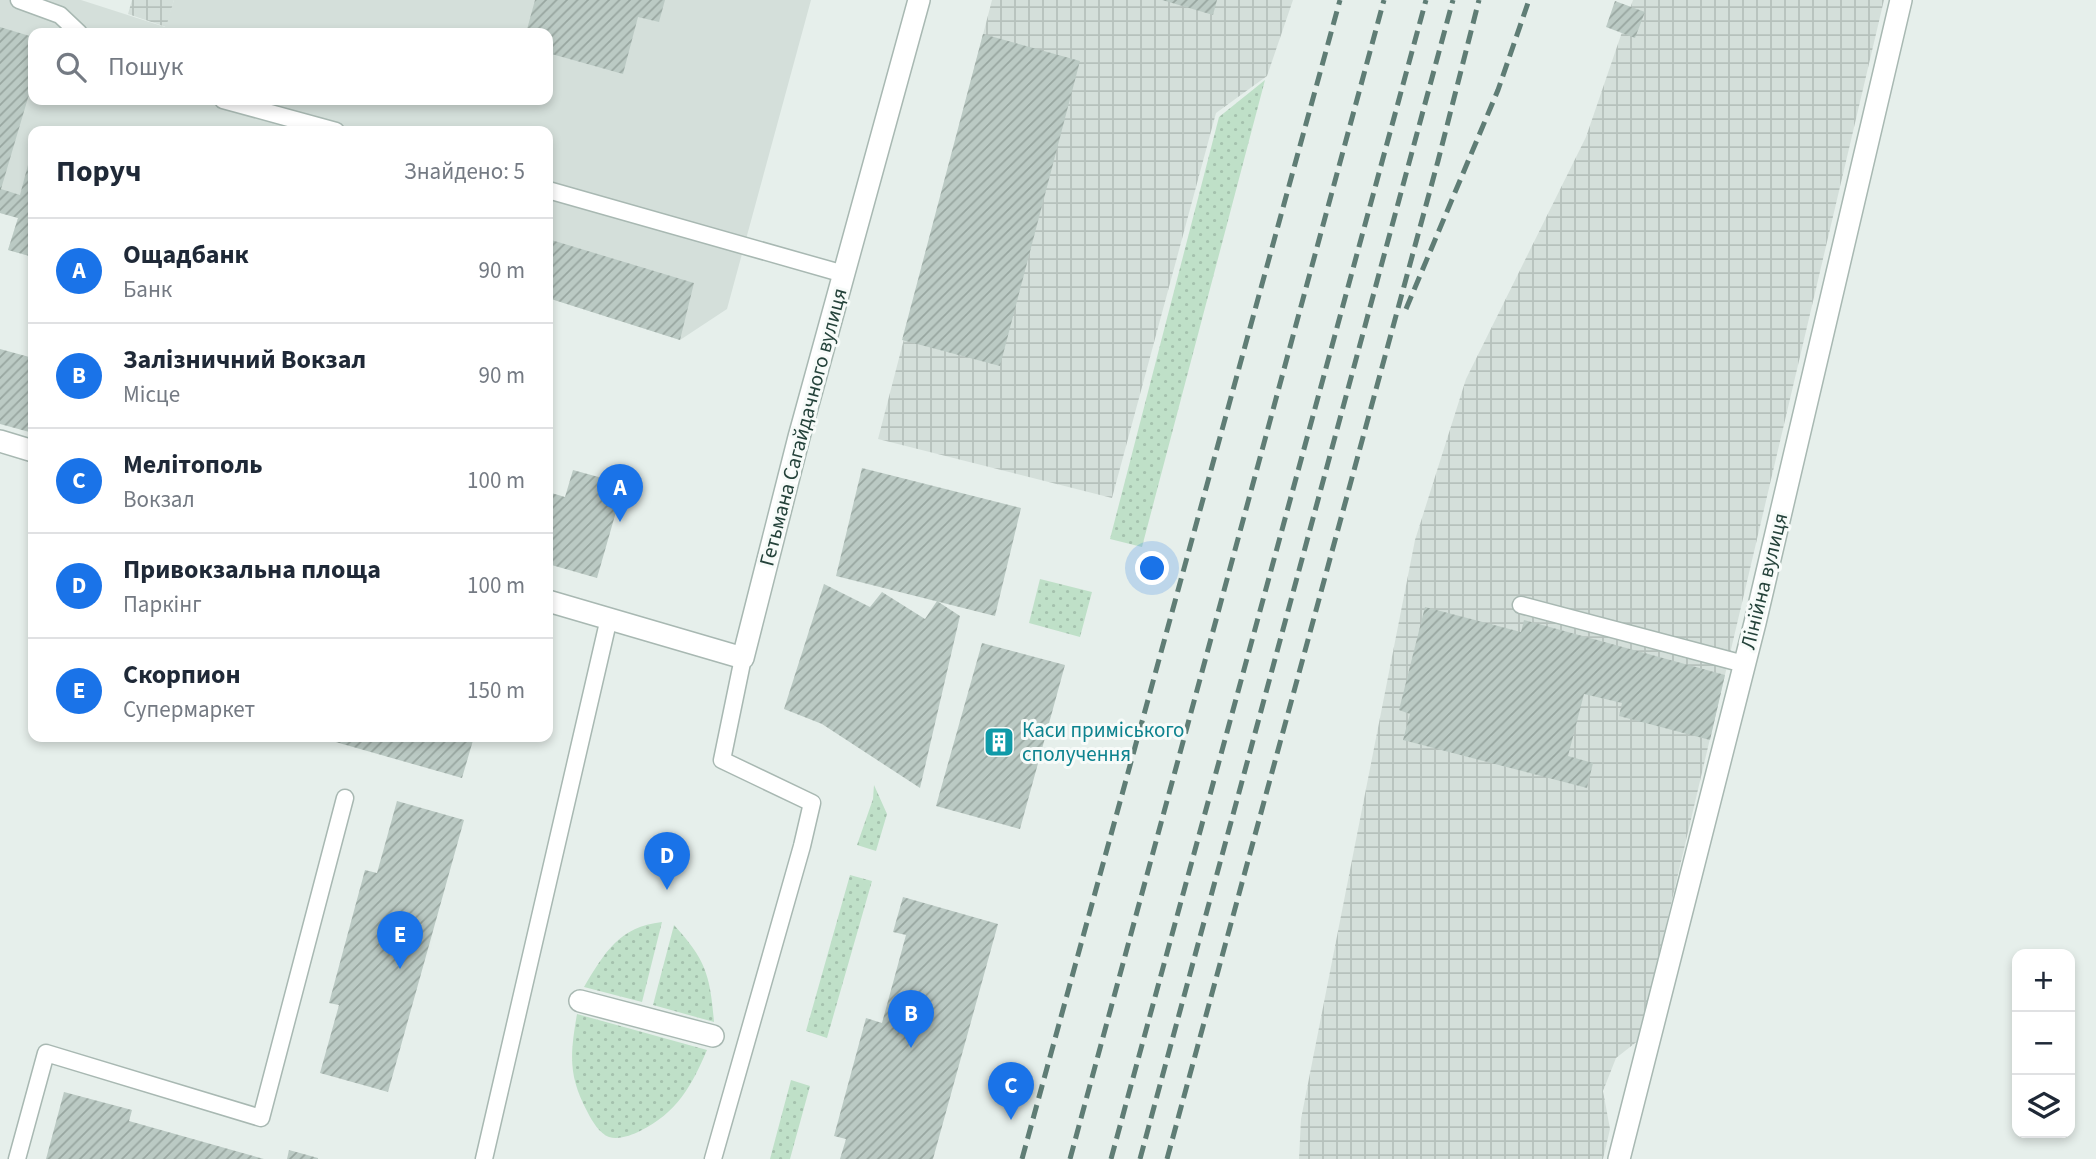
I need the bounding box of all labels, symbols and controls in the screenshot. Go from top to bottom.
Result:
search box [28,28,553,105]
icon: search [52,48,90,86]
text: Пошук [108,48,183,85]
text: Поруч [56,150,142,193]
text: Знайдено: 5 [404,155,525,188]
text: Ощадбанк [123,236,249,273]
text: A [72,254,86,287]
text: 90 m [478,254,525,287]
text: Банк [123,273,172,306]
street label: Гетьмана Сагайдачного вулиця [751,285,855,569]
text: Залізничний Вокзал [123,341,366,378]
text: B [72,359,86,392]
text: 90 m [478,359,525,392]
text: Місце [123,378,180,411]
text: Мелітополь [123,446,263,483]
text: C [72,464,86,497]
text: 100 m [467,464,525,497]
pin: A [597,464,643,522]
text: Вокзал [123,483,195,516]
street label: Лінійна вулиця [1733,510,1795,652]
text: Привокзальна площа [123,551,381,588]
your location [1135,551,1169,585]
text: D [72,569,86,602]
text: 100 m [467,569,525,602]
text: Паркінг [123,588,202,621]
text: Скорпион [123,656,241,693]
text: E [73,674,85,707]
text: 150 m [467,674,525,707]
text: Супермаркет [123,693,255,726]
place label: Каси приміського сполучення [1022,715,1184,769]
building icon: Каси приміського сполучення [982,725,1016,759]
pin: D [644,832,690,890]
pin: E [377,911,423,969]
map controls [2012,949,2075,1138]
button: + [2012,949,2075,1012]
pin: B [888,990,934,1048]
button: − [2012,1012,2075,1075]
pin: C [988,1062,1034,1120]
button: layers [2012,1075,2075,1138]

